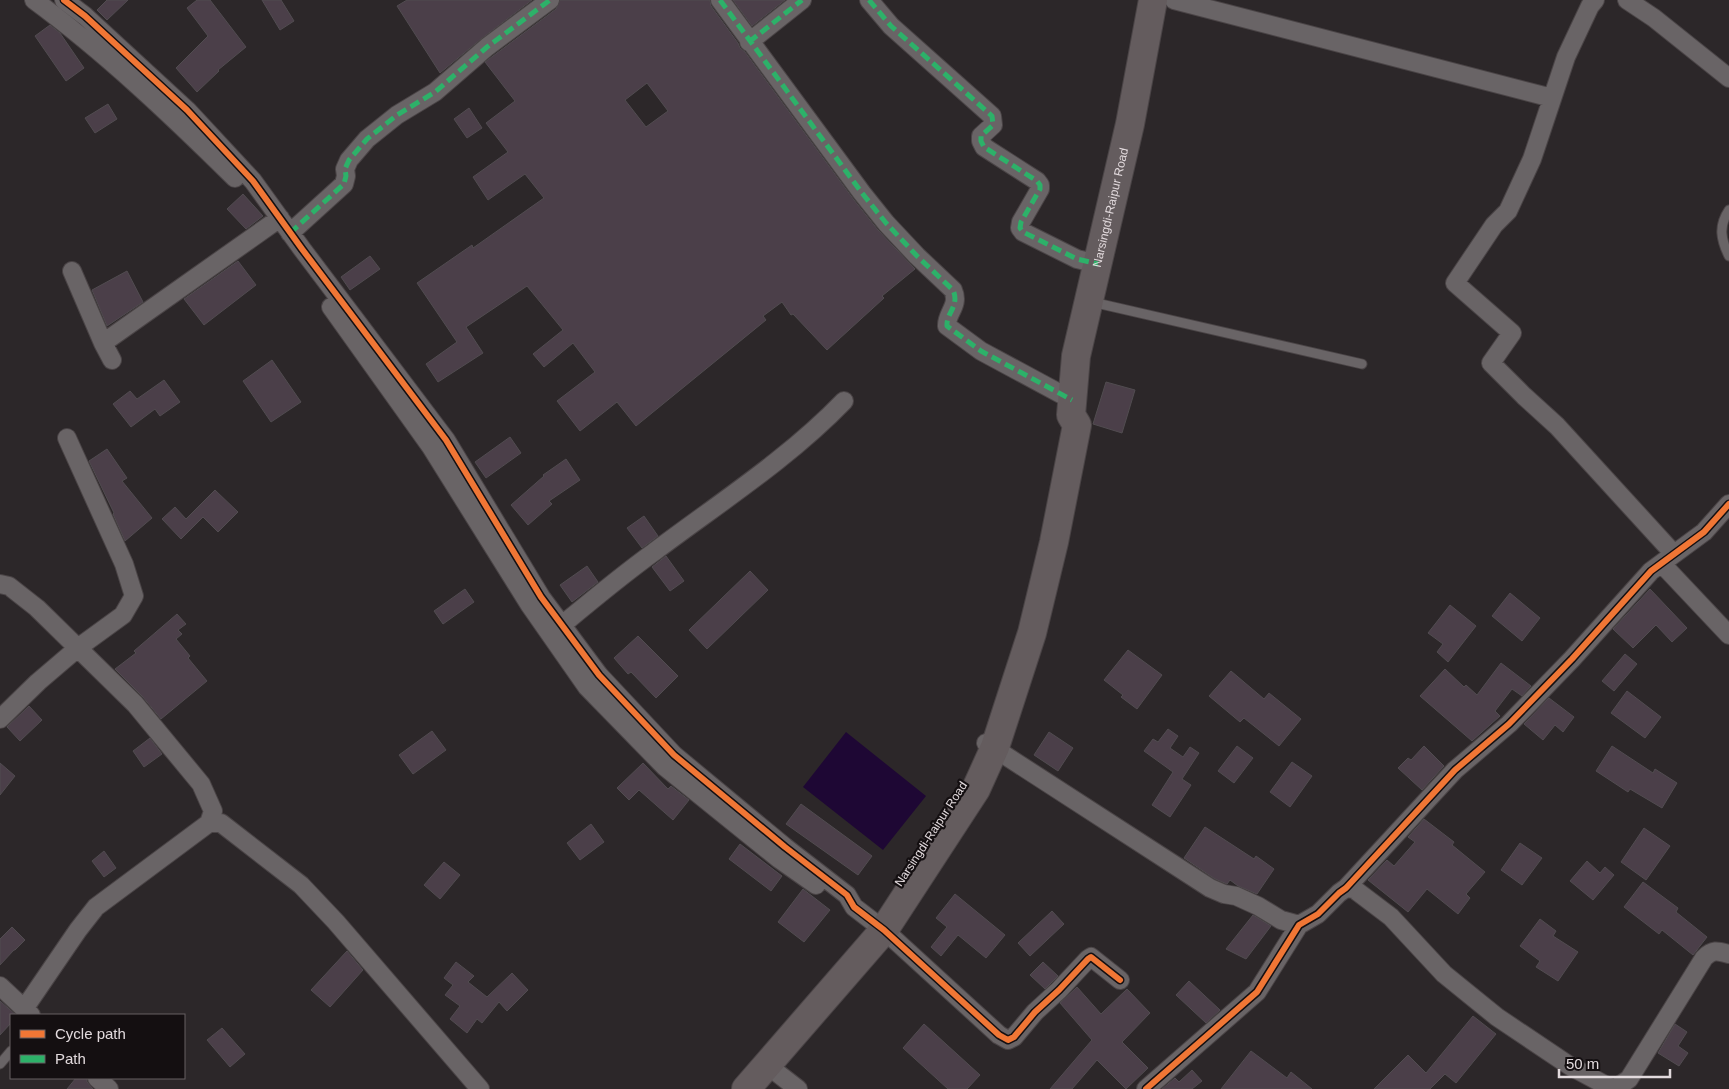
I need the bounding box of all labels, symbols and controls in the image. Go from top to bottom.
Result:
street label: Narsingdi-Raipur Road [1090,146,1131,269]
street label: Narsingdi-Raipur Road [892,779,970,889]
legend [10,1014,185,1079]
text: Cycle path [55,1025,126,1042]
scale bar [1559,1046,1670,1078]
text: Path [55,1050,86,1067]
text: 50 m [1566,1055,1599,1072]

